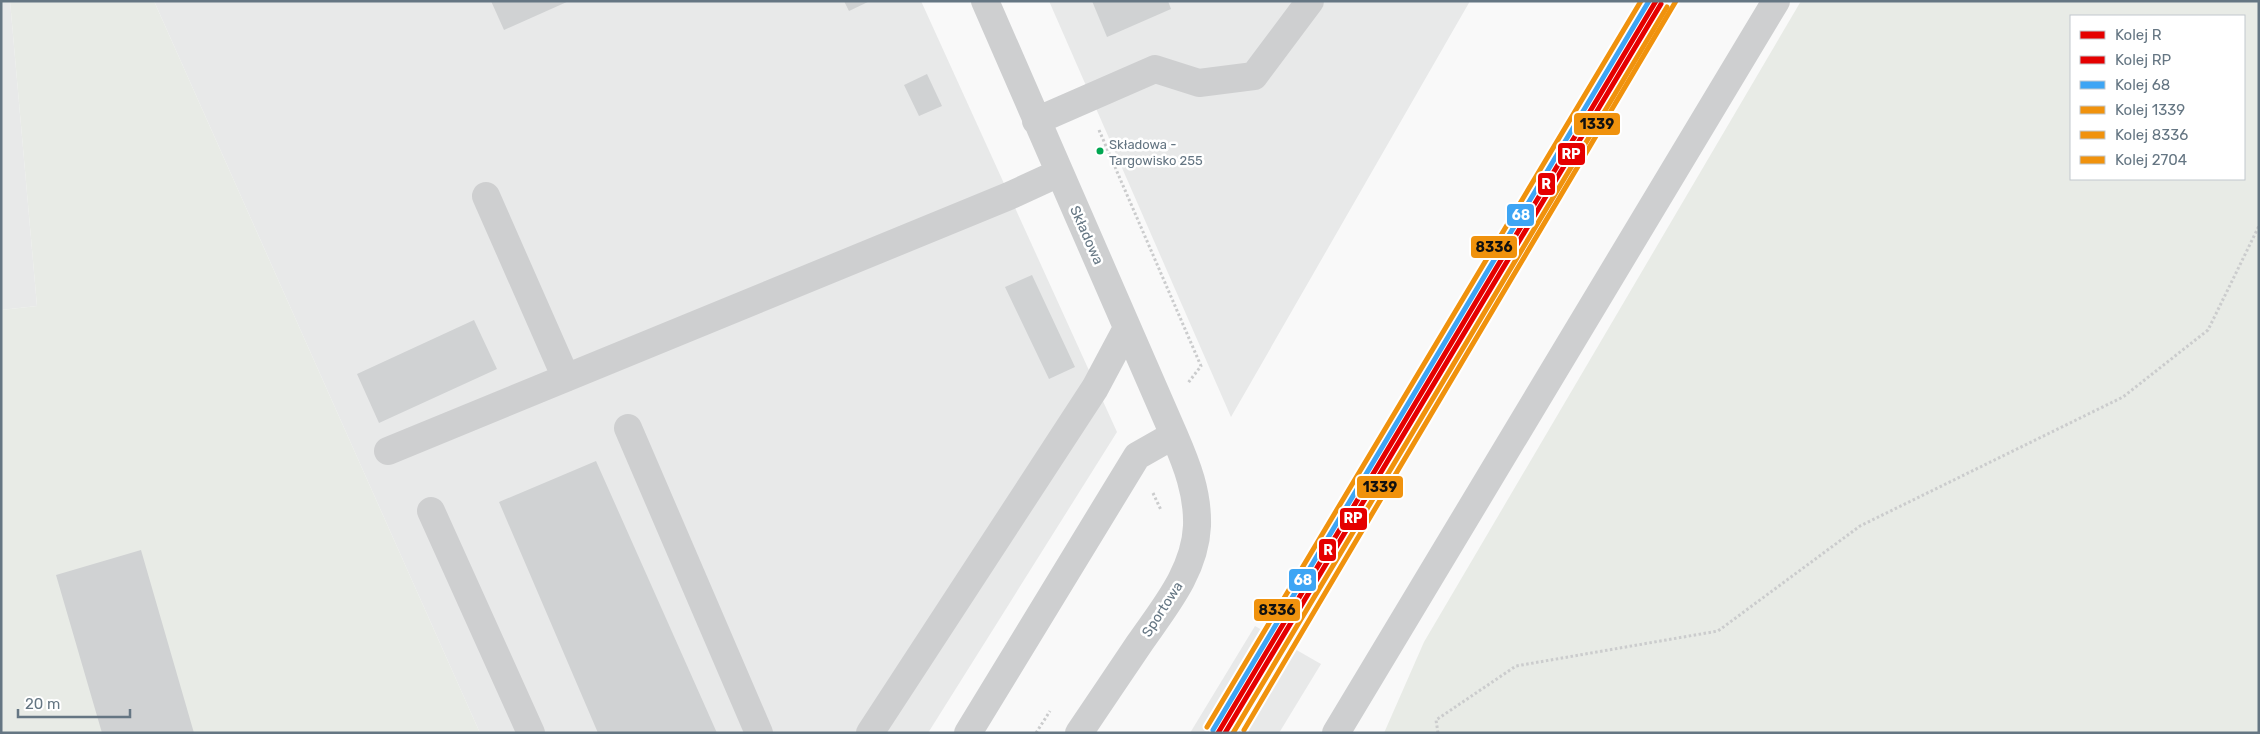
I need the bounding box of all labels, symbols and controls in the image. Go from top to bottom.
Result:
legend [2070,15,2245,180]
text: Kolej R [2115,26,2162,44]
text: Kolej RP [2115,51,2172,69]
text: Kolej 68 [2115,76,2170,94]
text: Kolej 1339 [2115,101,2185,119]
line badge: 1339 [1573,112,1621,136]
text: 1339 [1580,116,1614,133]
text: Kolej 8336 [2115,126,2188,144]
place label: Składowa - Targowisko 255 [1109,137,1203,169]
line badge: RP [1557,142,1586,166]
marker: Składowa - Targowisko 255 [1095,146,1105,156]
text: RP [1561,146,1581,163]
text: Kolej 2704 [2115,151,2187,169]
line badge: R [1537,172,1556,196]
text: R [1541,176,1551,193]
street label: Składowa [1066,203,1107,267]
line badge: 68 [1506,203,1535,227]
text: 68 [1512,207,1530,224]
line badge: 8336 [1470,235,1518,259]
text: 8336 [1475,239,1513,256]
line badge: 1339 [1356,475,1404,499]
text: 1339 [1363,479,1397,496]
line badge: RP [1339,507,1368,531]
text: RP [1343,510,1363,527]
line badge: R [1318,538,1337,562]
text: R [1323,542,1333,559]
line badge: 68 [1288,568,1317,592]
text: 68 [1294,572,1312,589]
street label: Sportowa [1138,578,1187,640]
line badge: 8336 [1253,598,1301,622]
text: 8336 [1258,602,1296,619]
scale bar [18,686,130,718]
text: 20 m [25,695,60,713]

